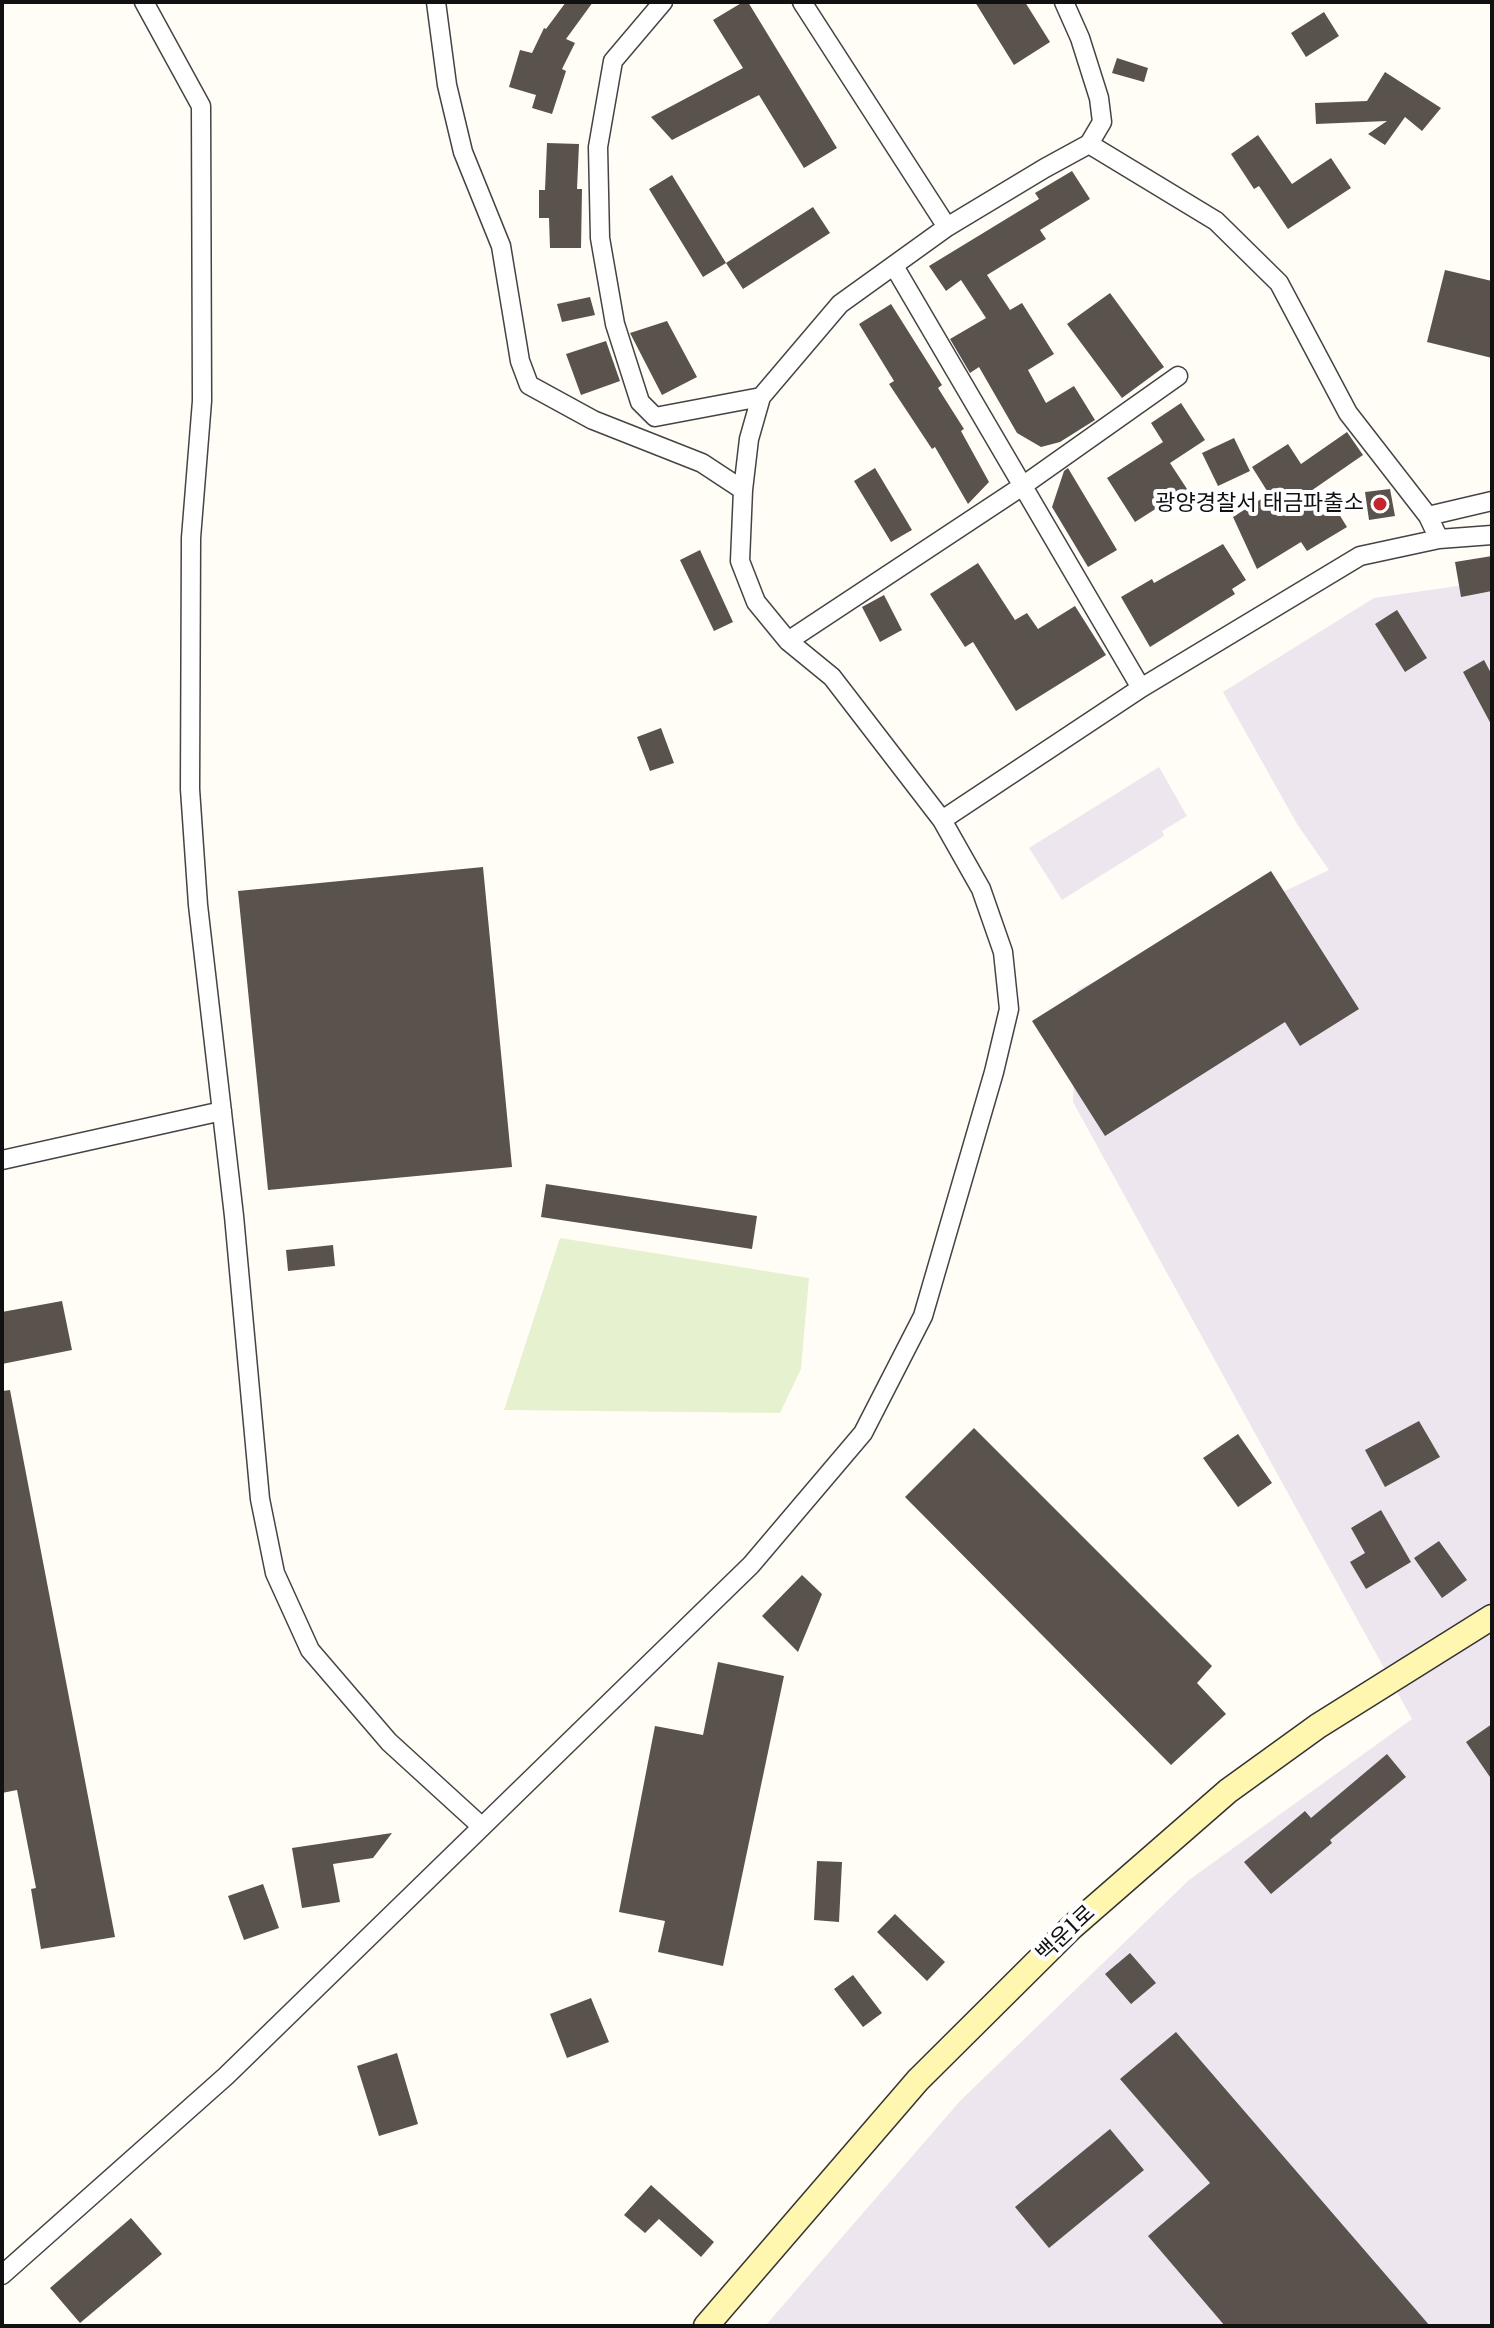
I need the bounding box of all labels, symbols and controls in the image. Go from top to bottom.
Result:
place label: 광양경찰서 태금파출소 [1155,491,1364,517]
marker: 광양경찰서 태금파출소 [1371,495,1389,513]
street label: 백운1로 [1031,1900,1101,1968]

